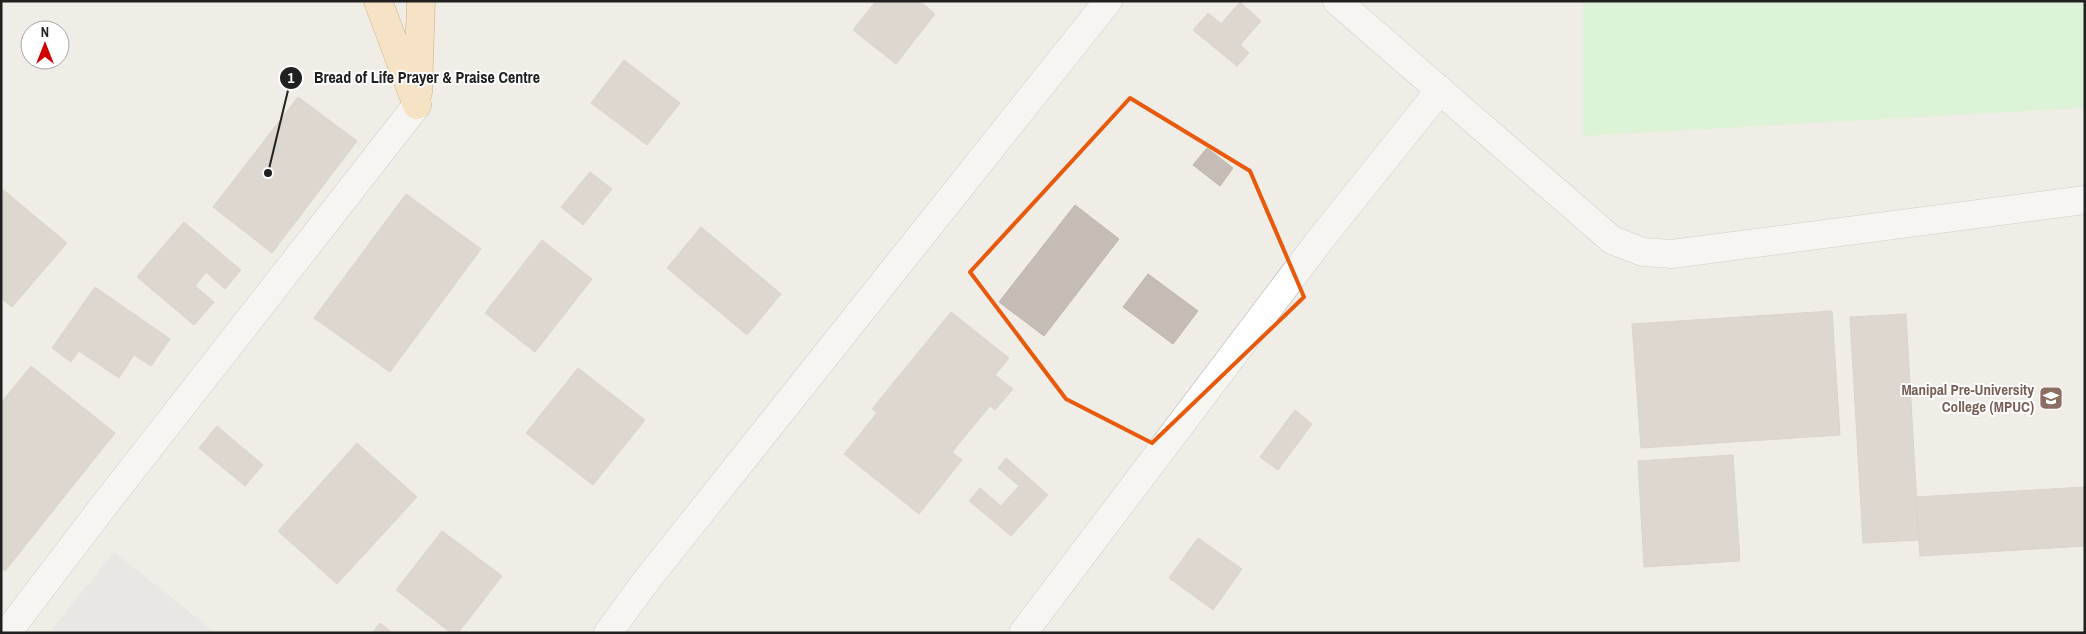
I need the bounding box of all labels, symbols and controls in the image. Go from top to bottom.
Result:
north arrow [20,20,70,70]
text: N [41,23,49,41]
callout: Bread of Life Prayer & Praise Centre [279,62,550,93]
text: Bread of Life Prayer & Praise Centre [314,66,540,88]
text: 1 [288,67,295,88]
place label: Manipal Pre-University College (MPUC) [1901,379,2034,417]
school or university icon: Manipal Pre-University College (MPUC) [2038,385,2064,411]

